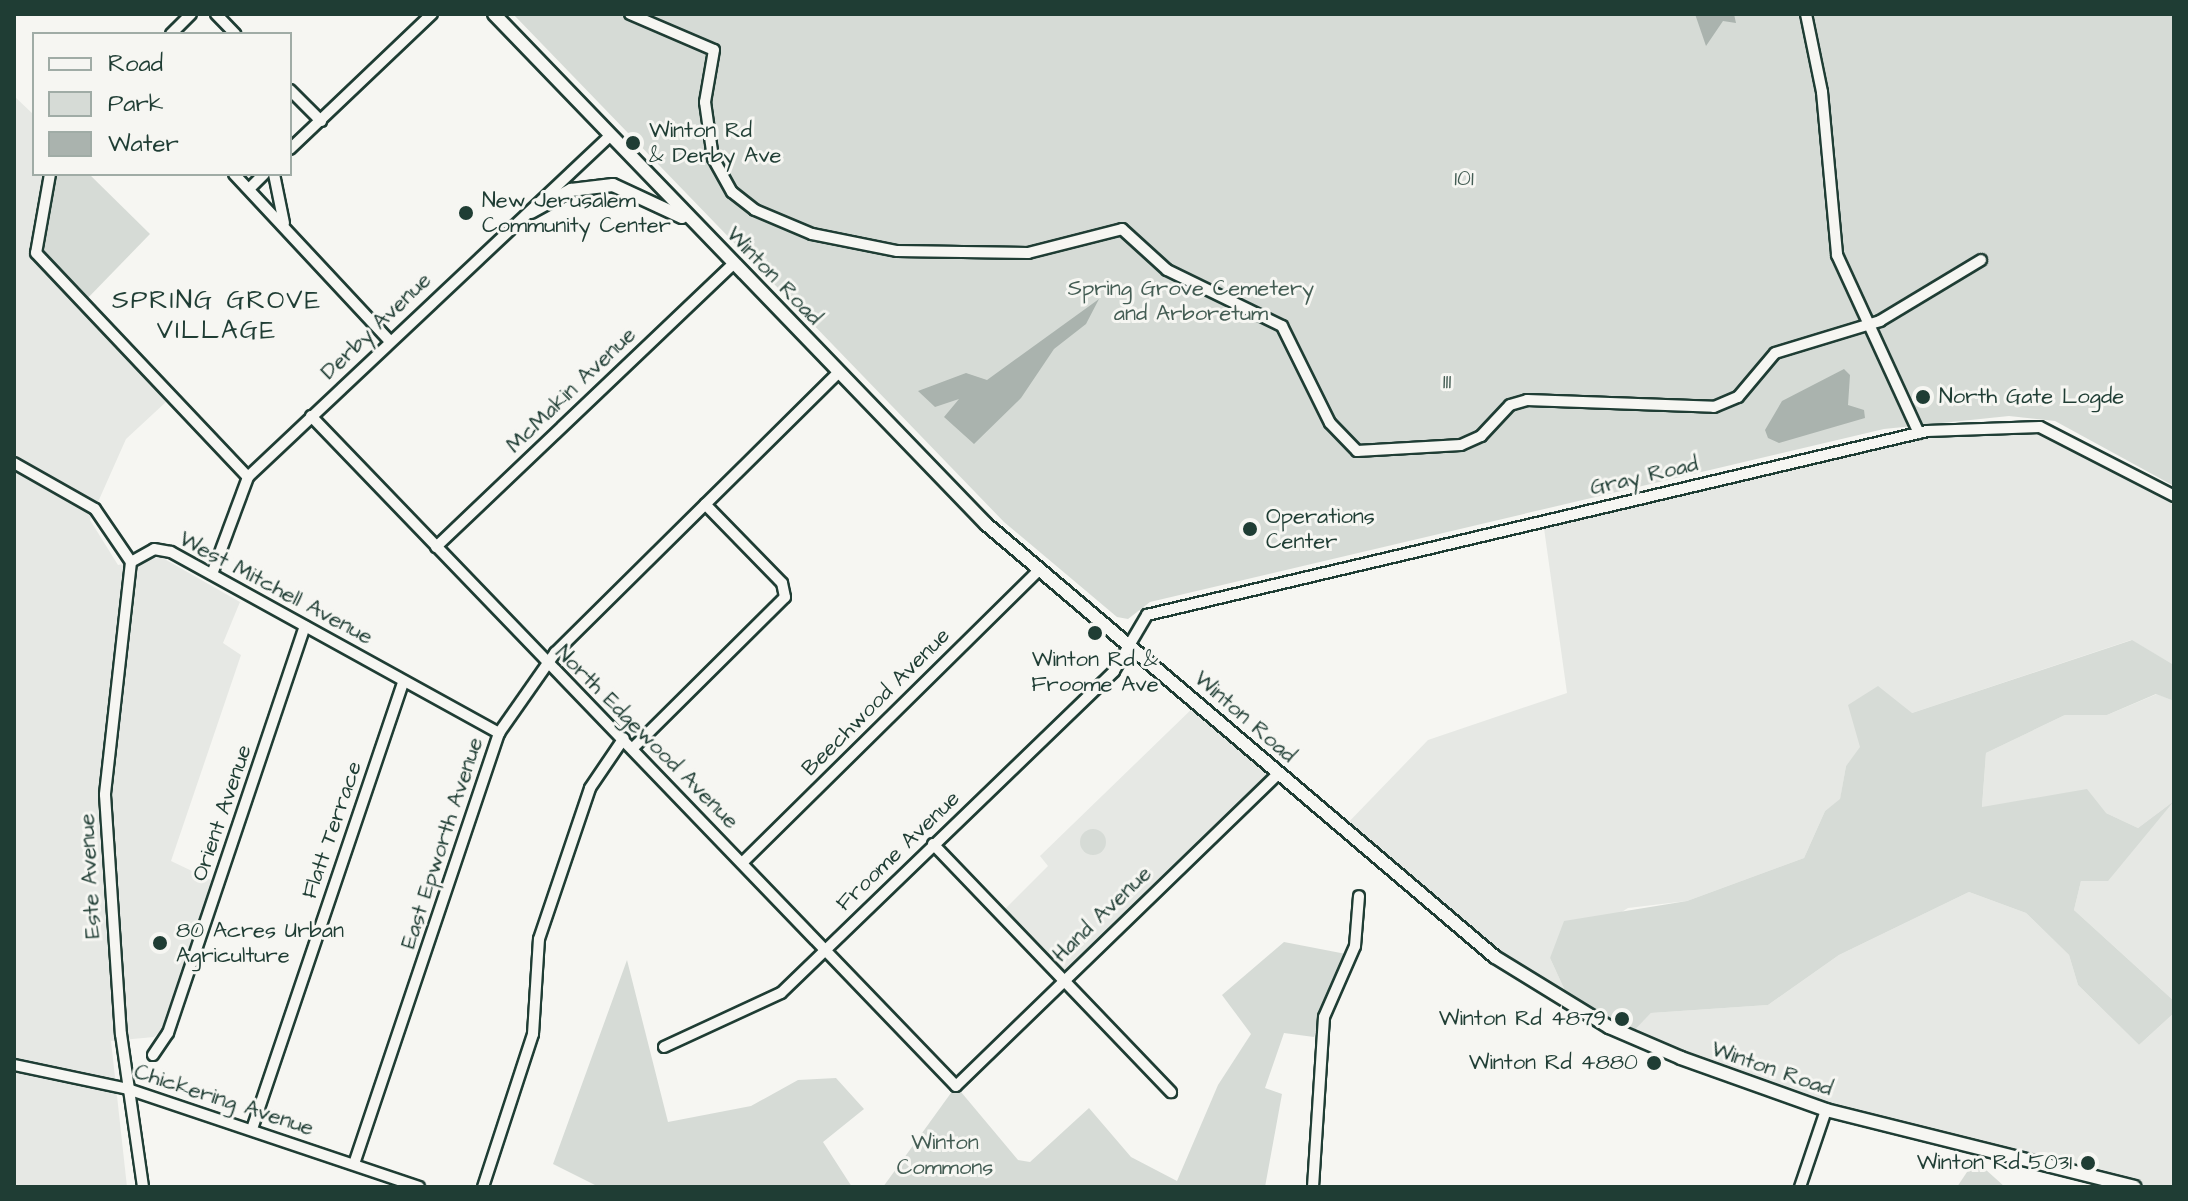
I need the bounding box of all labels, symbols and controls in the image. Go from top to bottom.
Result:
legend [32,32,292,176]
text: Road [108,47,163,81]
text: Park [108,87,164,121]
place label: Winton Rd & Derby Ave [649,117,781,168]
text: Water [108,127,179,161]
marker: Winton Rd & Derby Ave [624,134,642,152]
park label: 101 [1454,166,1474,192]
place label: New Jerusalem Community Center [482,187,671,238]
marker: New Jerusalem Community Center [457,204,475,222]
street label: Winton Road [721,221,827,331]
street label: Derby Avenue [315,267,437,385]
park label: Spring Grove Cemetery and Arboretum [1068,275,1314,326]
district label: SPRING GROVE VILLAGE [112,285,322,346]
street label: McMakin Avenue [501,322,641,458]
park label: 111 [1443,369,1451,395]
place label: North Gate Logde [1939,384,2124,410]
marker: North Gate Logde [1914,388,1932,406]
street label: Gray Road [1587,451,1701,501]
place label: Operations Center [1266,503,1375,554]
marker: Operations Center [1241,520,1259,538]
street label: West Mitchell Avenue [175,526,377,650]
street label: Beechwood Avenue [797,623,955,781]
marker: Winton Rd & Froome Ave [1086,624,1104,642]
street label: North Edgewood Avenue [550,640,744,834]
place label: Winton Rd & Froome Ave [1031,646,1159,698]
street label: Winton Road [1189,665,1301,769]
street label: East Epworth Avenue [395,734,489,952]
street label: Orient Avenue [186,741,258,885]
street label: Flatt Terrace [296,758,368,902]
street label: Froome Avenue [831,785,965,917]
street label: Este Avenue [74,813,106,939]
street label: Hand Avenue [1047,860,1157,968]
place label: 80 Acres Urban Agriculture [176,917,344,968]
marker: 80 Acres Urban Agriculture [151,934,169,952]
place label: Winton Rd 4879 [1439,1006,1606,1032]
marker: Winton Rd 4879 [1613,1010,1631,1028]
street label: Winton Road [1708,1036,1836,1102]
place label: Winton Rd 4880 [1469,1050,1638,1076]
marker: Winton Rd 4880 [1645,1054,1663,1072]
street label: Chickering Avenue [131,1059,317,1141]
park label: Winton Commons [897,1129,993,1180]
place label: Winton Rd 5031 [1917,1150,2072,1176]
marker: Winton Rd 5031 [2079,1154,2097,1172]

